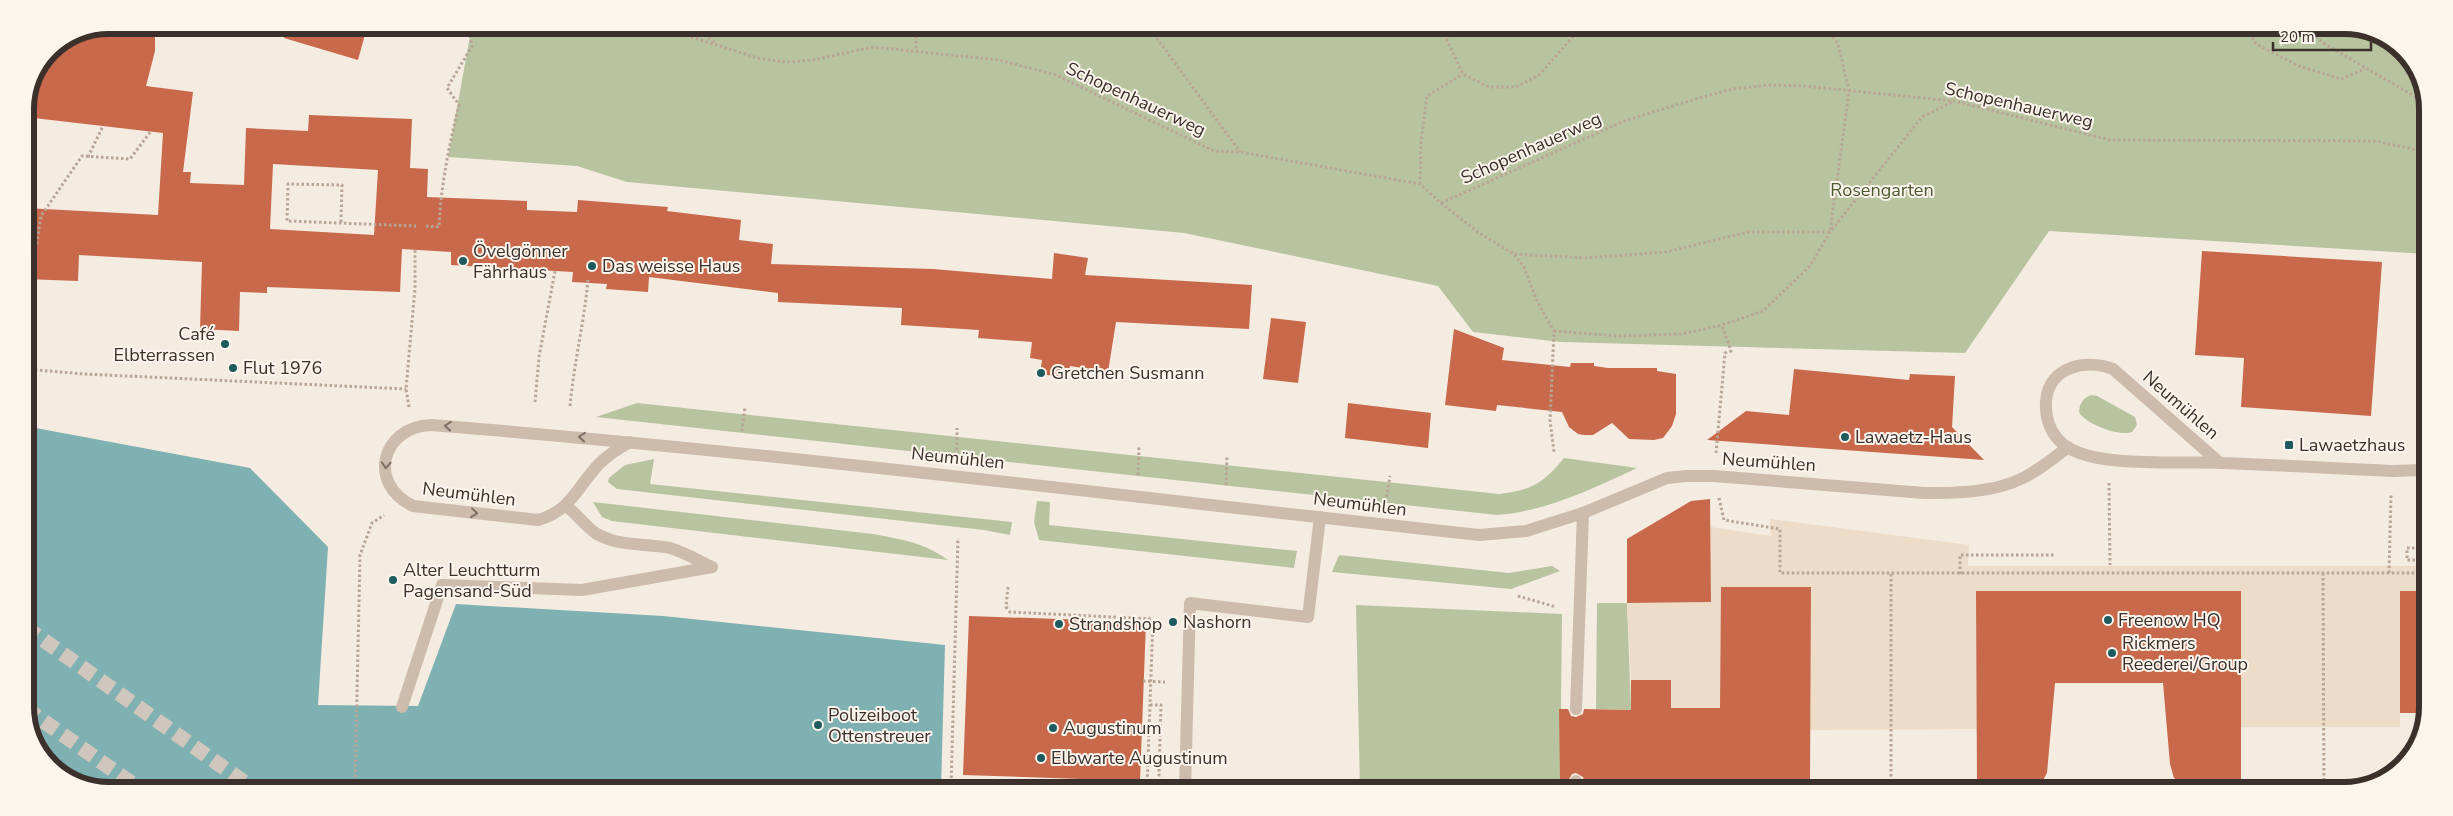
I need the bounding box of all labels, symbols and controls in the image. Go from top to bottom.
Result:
scale bar [2273,20,2370,52]
text: 20 m [2280,27,2315,47]
street label: Schopenhauerweg [1062,56,1210,142]
street label: Schopenhauerweg [1942,76,2096,134]
street label: Schopenhauerweg [1457,106,1605,190]
park label: Rosengarten [1830,178,1934,202]
place label: Övelgönner Fährhaus [473,239,568,284]
place label: Das weisse Haus [602,254,740,278]
marker: Övelgönner Fährhaus [457,255,469,267]
marker: Das weisse Haus [586,260,598,272]
place label: Café Elbterrassen [114,322,215,367]
marker: Café Elbterrassen [219,338,231,350]
place label: Flut 1976 [243,356,322,380]
place label: Gretchen Susmann [1051,361,1204,385]
marker: Flut 1976 [227,362,239,374]
street label: Neumühlen [2138,365,2224,445]
marker: Gretchen Susmann [1035,367,1047,379]
one-way arrow [444,421,452,432]
place label: Lawaetz-Haus [1855,425,1972,449]
marker: Lawaetz-Haus [1839,431,1851,443]
one-way arrow [578,432,586,443]
place label: Lawaetzhaus [2299,433,2405,457]
marker: Lawaetzhaus [2283,439,2295,451]
street label: Neumühlen [910,441,1006,475]
street label: Neumühlen [1721,447,1817,477]
one-way arrow [380,462,391,470]
street label: Neumühlen [421,476,517,512]
street label: Neumühlen [1312,486,1408,522]
one-way arrow [470,507,478,518]
place label: Alter Leuchtturm Pagensand-Süd [403,558,540,603]
marker: Alter Leuchtturm Pagensand-Süd [387,574,399,586]
place label: Freenow HQ [2118,608,2221,632]
place label: Nashorn [1183,610,1251,634]
place label: Strandshop [1069,612,1162,636]
marker: Freenow HQ [2102,614,2114,626]
marker: Nashorn [1167,616,1179,628]
marker: Strandshop [1053,618,1065,630]
place label: Rickmers Reederei/Group [2122,631,2248,676]
marker: Rickmers Reederei/Group [2106,647,2118,659]
place label: Polizeiboot Ottenstreuer [828,703,931,748]
place label: Augustinum [1063,716,1162,740]
marker: Polizeiboot Ottenstreuer [812,719,824,731]
marker: Augustinum [1047,722,1059,734]
place label: Elbwarte Augustinum [1051,746,1228,770]
marker: Elbwarte Augustinum [1035,752,1047,764]

